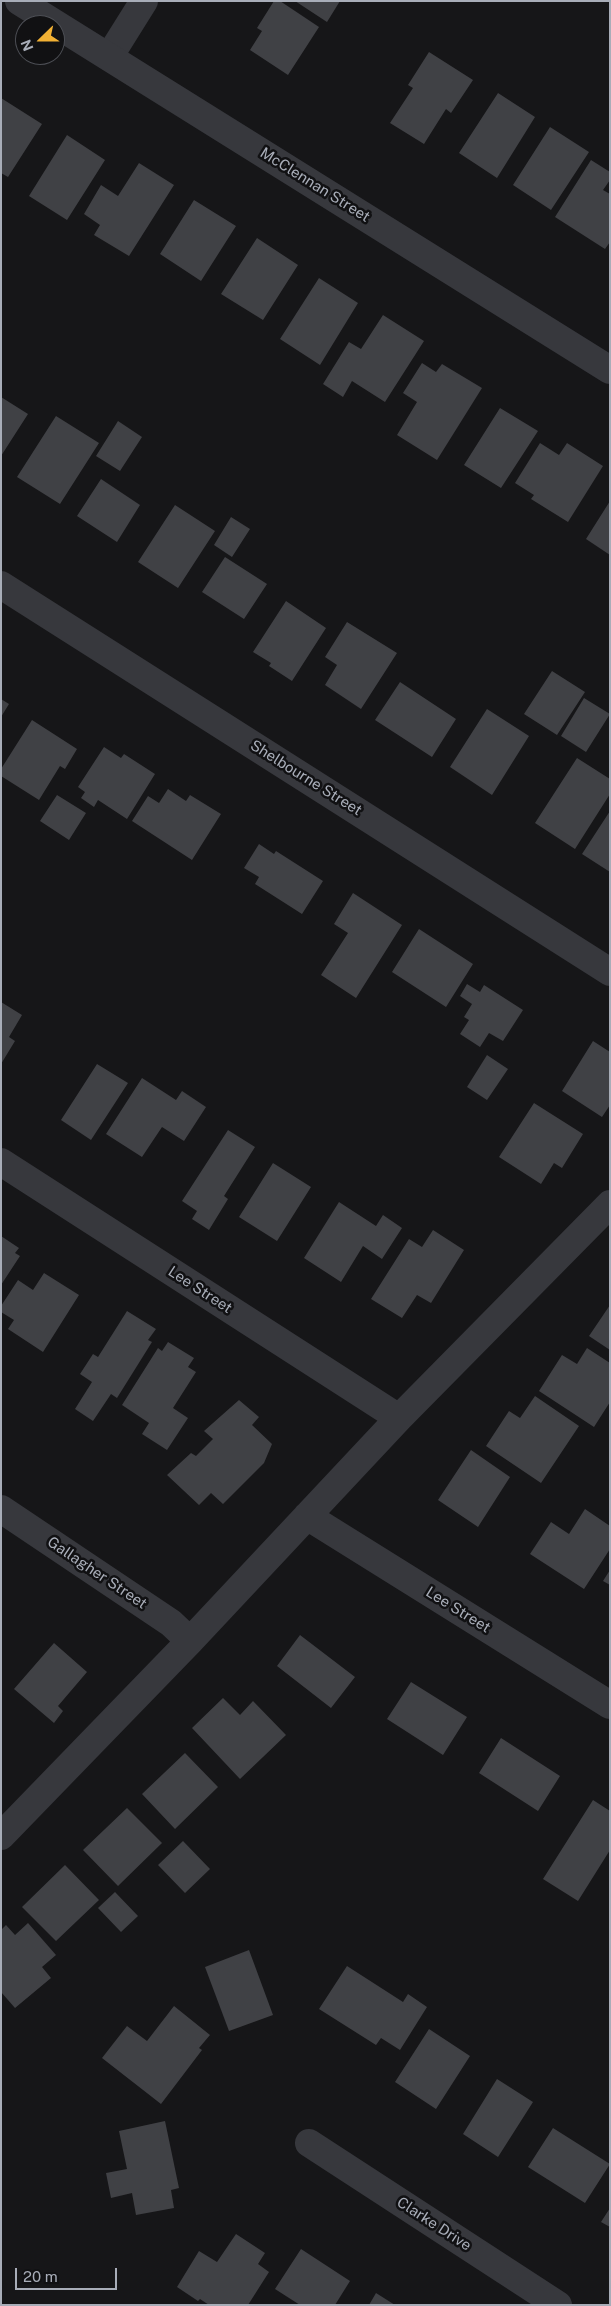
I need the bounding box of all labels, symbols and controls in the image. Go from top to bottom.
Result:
north arrow [15,15,65,65]
text: N [18,37,36,53]
street label: McClennan Street [257,144,373,226]
street label: Shelbourne Street [247,736,365,820]
street label: Lee Street [165,1263,235,1317]
street label: Gallagher Street [44,1533,150,1613]
street label: Lee Street [422,1583,494,1637]
street label: Clarke Drive [393,2193,475,2255]
scale bar [18,2258,120,2290]
text: 20 m [23,2268,58,2285]

